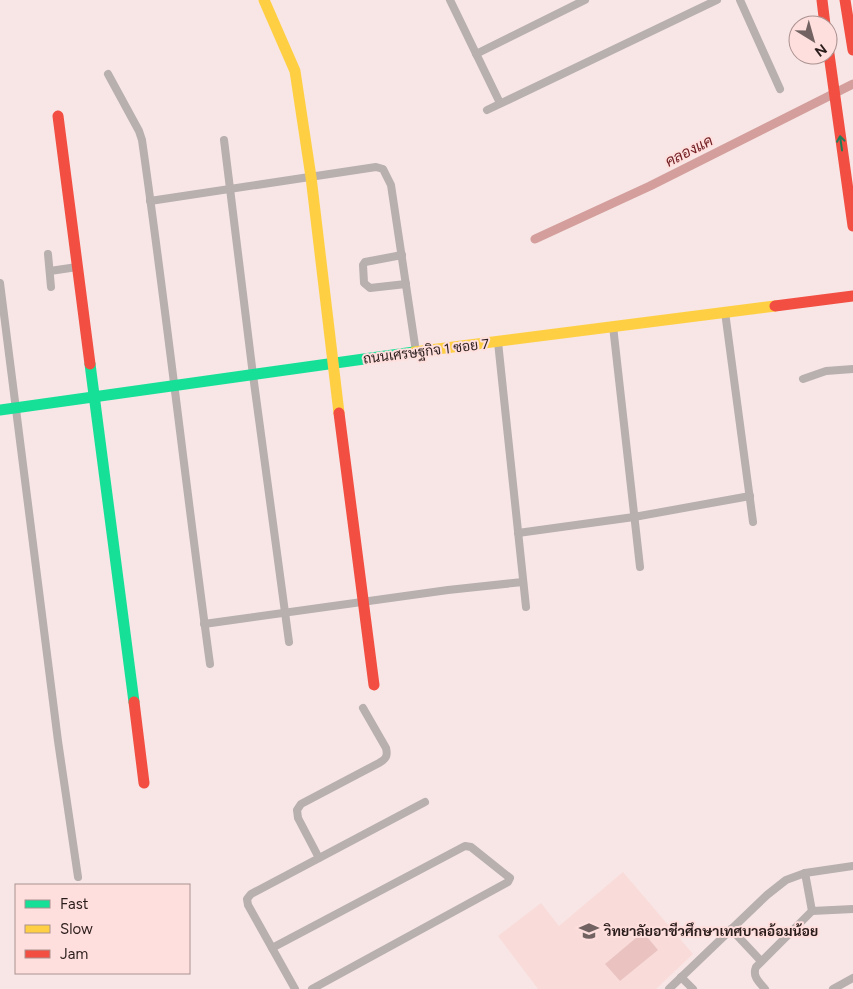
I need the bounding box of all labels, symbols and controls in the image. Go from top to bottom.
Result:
north arrow [788,15,838,65]
text: N [811,40,830,60]
water label: คลองแค [662,131,716,171]
one-way arrow [836,135,846,151]
street label: ถนนเศรษฐกิจ 1 ซอย 7 [362,335,491,368]
legend [15,884,190,974]
text: Fast [60,895,89,913]
text: Slow [60,920,93,938]
school or university icon: วิทยาลัยอาชีวศึกษาเทศบาลอ้อมน้อย [578,920,600,942]
place label: วิทยาลัยอาชีวศึกษาเทศบาลอ้อมน้อย [603,922,818,940]
text: Jam [60,945,88,963]

